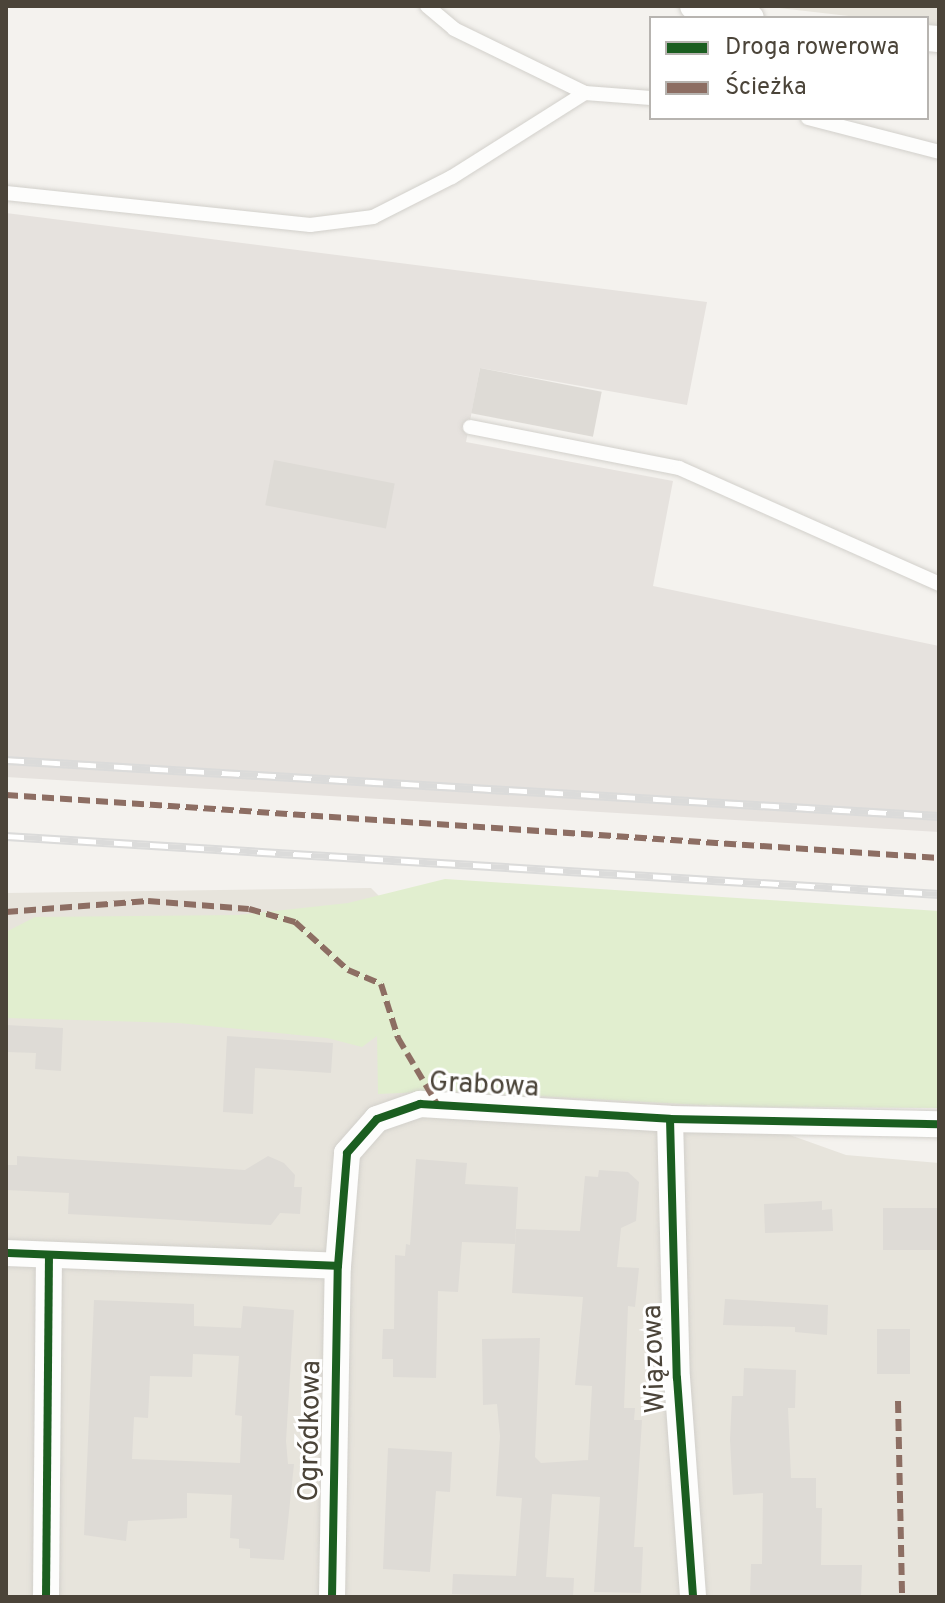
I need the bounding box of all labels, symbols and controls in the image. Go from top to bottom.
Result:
legend [649,16,929,120]
text: Droga rowerowa [725,33,899,63]
text: Ścieżka [725,73,807,103]
street label: Grabowa [428,1066,540,1106]
street label: Wiązowa [636,1304,674,1414]
street label: Ogródkowa [293,1360,329,1502]

